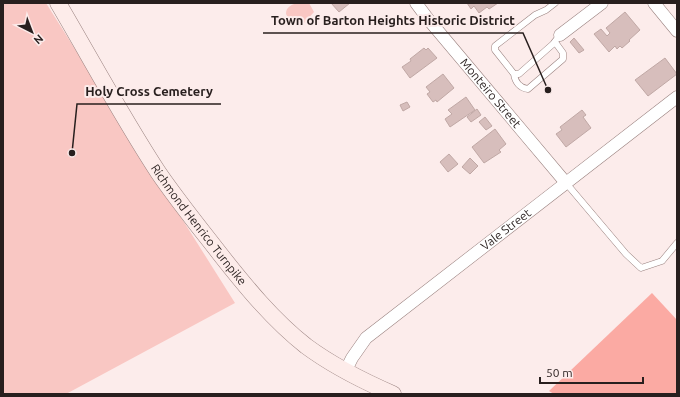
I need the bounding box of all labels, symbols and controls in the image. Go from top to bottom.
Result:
callout: Town of Barton Heights Historic District [263,8,523,33]
north arrow [12,12,52,52]
text: Town of Barton Heights Historic District [271,13,515,27]
text: N [32,32,46,47]
street label: Monteiro Street [458,56,524,130]
callout: Holy Cross Cemetery [77,79,221,104]
text: Holy Cross Cemetery [85,84,213,98]
street label: Richmond Henrico Turnpike [149,162,249,287]
street label: Vale Street [478,206,533,253]
scale bar [540,359,643,385]
text: 50 m [546,366,573,379]

